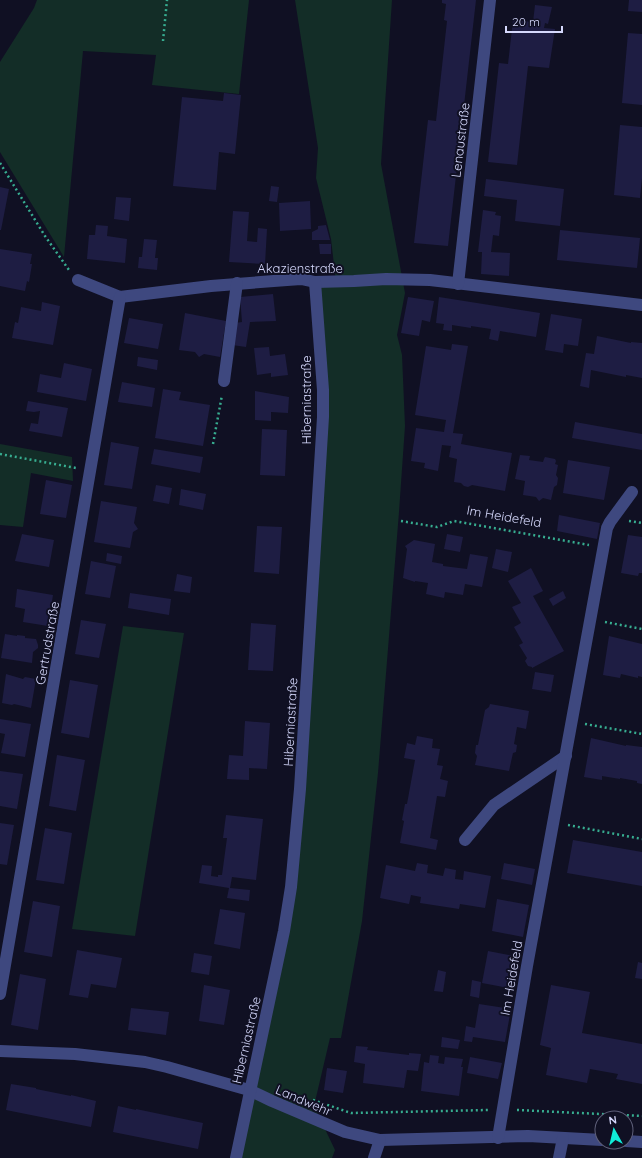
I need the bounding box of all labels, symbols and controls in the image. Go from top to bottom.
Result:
scale bar [506,8,562,34]
text: 20 m [512,14,540,29]
street label: Lenaustraße [447,102,473,178]
street label: Akazienstraße [257,260,343,276]
street label: Hiberniastraße [298,356,314,445]
street label: Im Heidefeld [465,502,543,530]
street label: Gertrudstraße [32,600,62,686]
street label: Hiberniastraße [280,677,300,767]
street label: Im Heidefeld [497,939,525,1017]
street label: Hiberniastraße [228,995,264,1085]
street label: Landwehr [273,1081,335,1119]
north arrow [594,1110,634,1150]
text: N [608,1113,618,1128]

